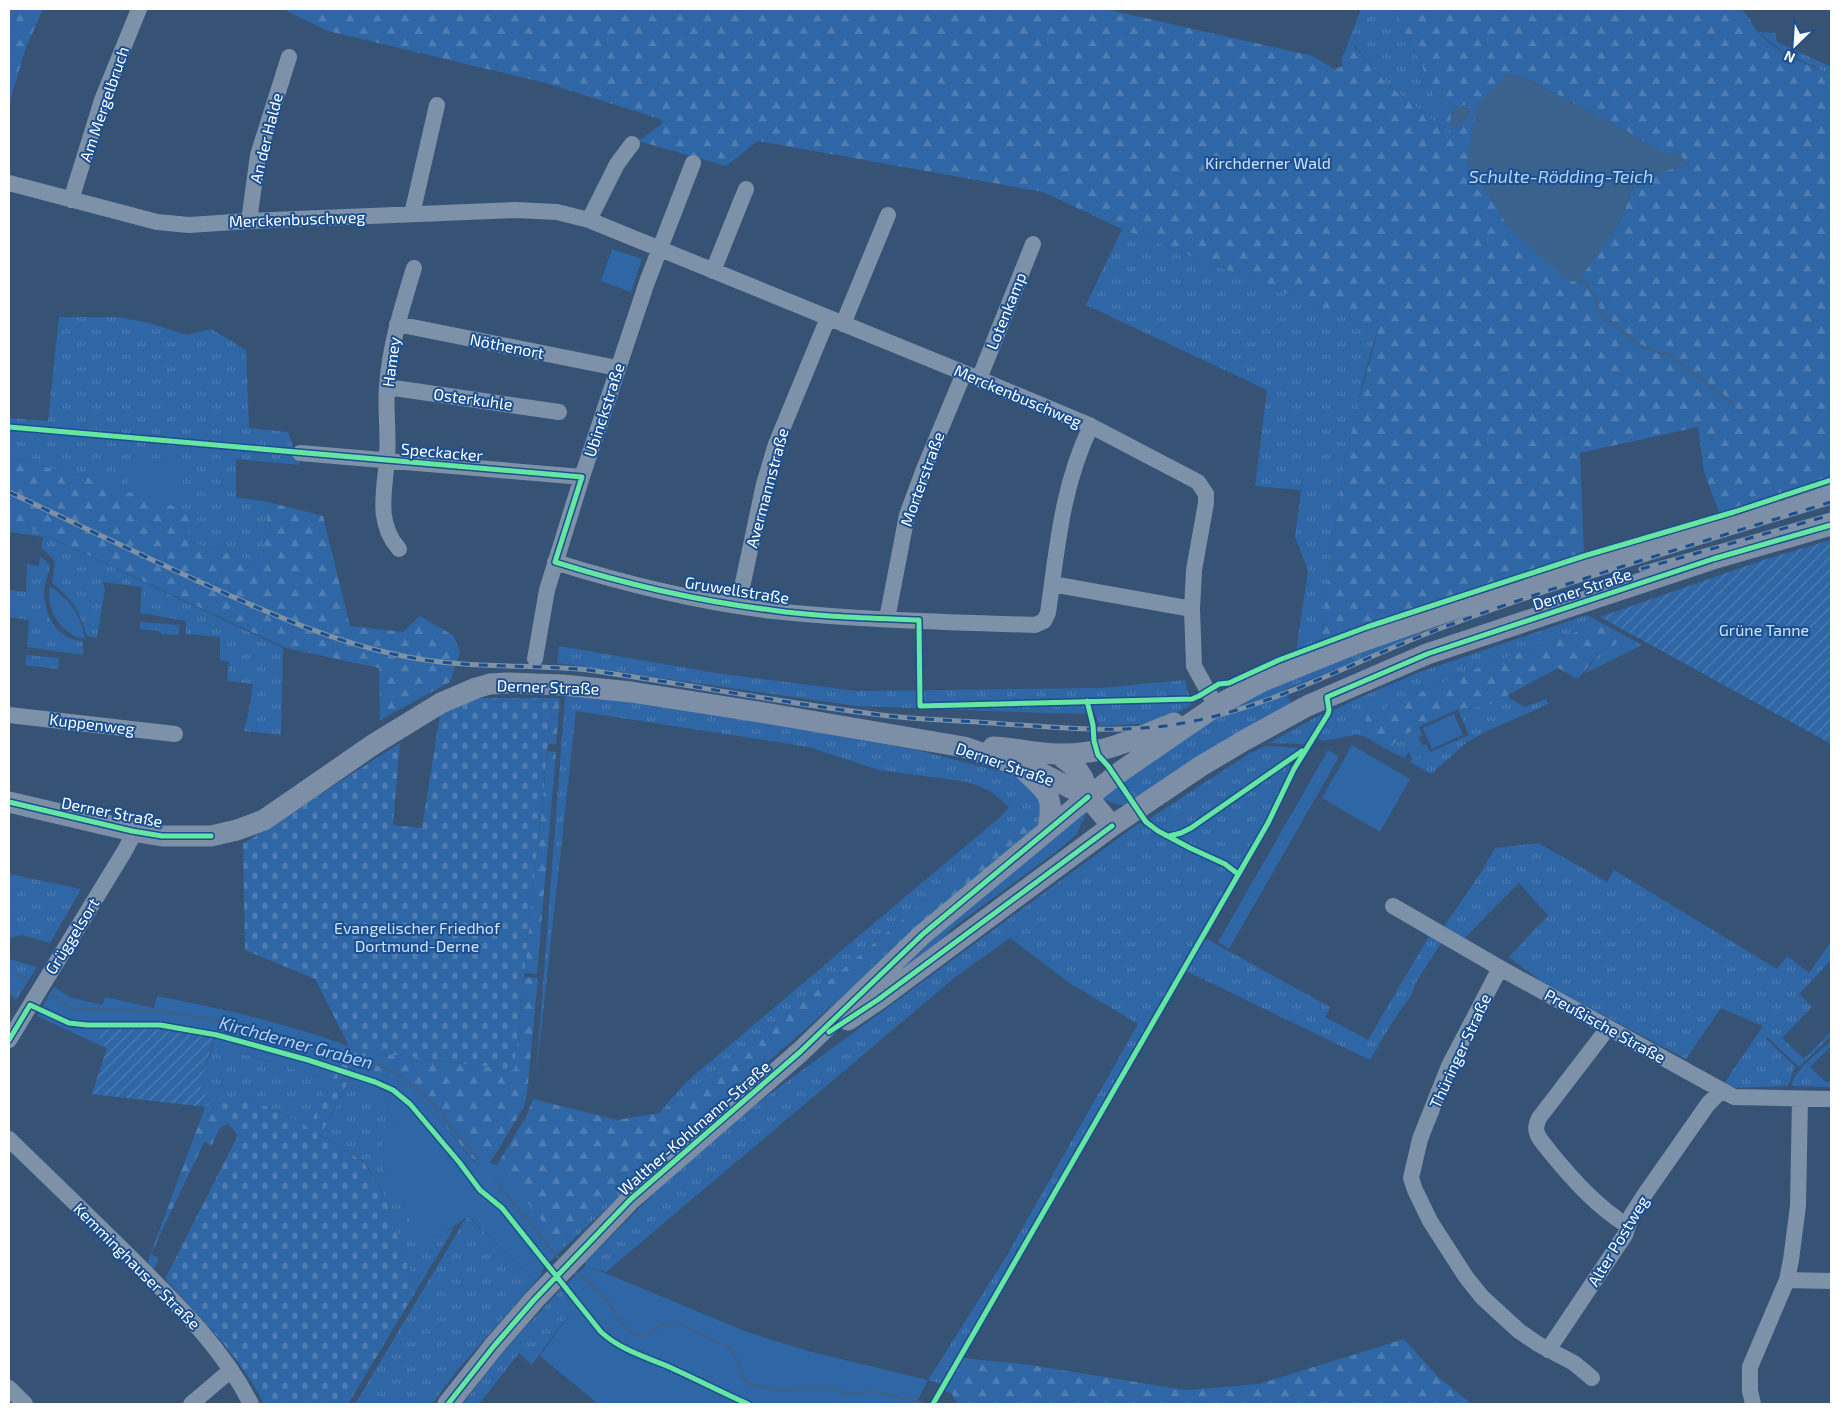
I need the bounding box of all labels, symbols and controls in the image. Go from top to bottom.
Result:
north arrow [1770,20,1820,70]
street label: Am Mergelbruch [75,44,132,164]
text: N [1781,47,1797,67]
street label: An der Halde [245,91,286,185]
park label: Kirchderner Wald [1205,153,1331,172]
water label: Schulte-Rödding-Teich [1469,165,1653,187]
street label: Merckenbuschweg [228,207,366,230]
street label: Lotenkamp [981,269,1030,352]
street label: Nöthenort [468,329,546,362]
street label: Hamey [378,335,404,388]
street label: Ubinckstraße [579,360,628,459]
street label: Merckenbuschweg [952,360,1085,431]
street label: Osterkuhle [432,384,514,413]
street label: Avermannstraße [741,426,792,550]
street label: Morterstraße [896,429,947,529]
street label: Speckacker [400,438,484,465]
street label: Derner Straße [1530,564,1634,613]
street label: Gruwellstraße [683,572,791,607]
park label: Grüne Tanne [1719,620,1809,639]
street label: Derner Straße [496,675,600,698]
street label: Kuppenweg [48,709,136,738]
street label: Derner Straße [953,738,1057,789]
street label: Derner Straße [60,792,164,831]
street label: Grüggelsort [41,894,103,977]
park label: Evangelischer Friedhof Dortmund-Derne [334,918,501,955]
street label: Preußische Straße [1542,985,1669,1067]
street label: Thüringer Straße [1425,991,1494,1111]
water label: Kirchderner Graben [217,1011,375,1073]
street label: Walther-Kohlmann-Straße [614,1056,774,1199]
street label: Alter Postweg [1583,1192,1652,1289]
street label: Kemminghauser Straße [70,1198,205,1333]

